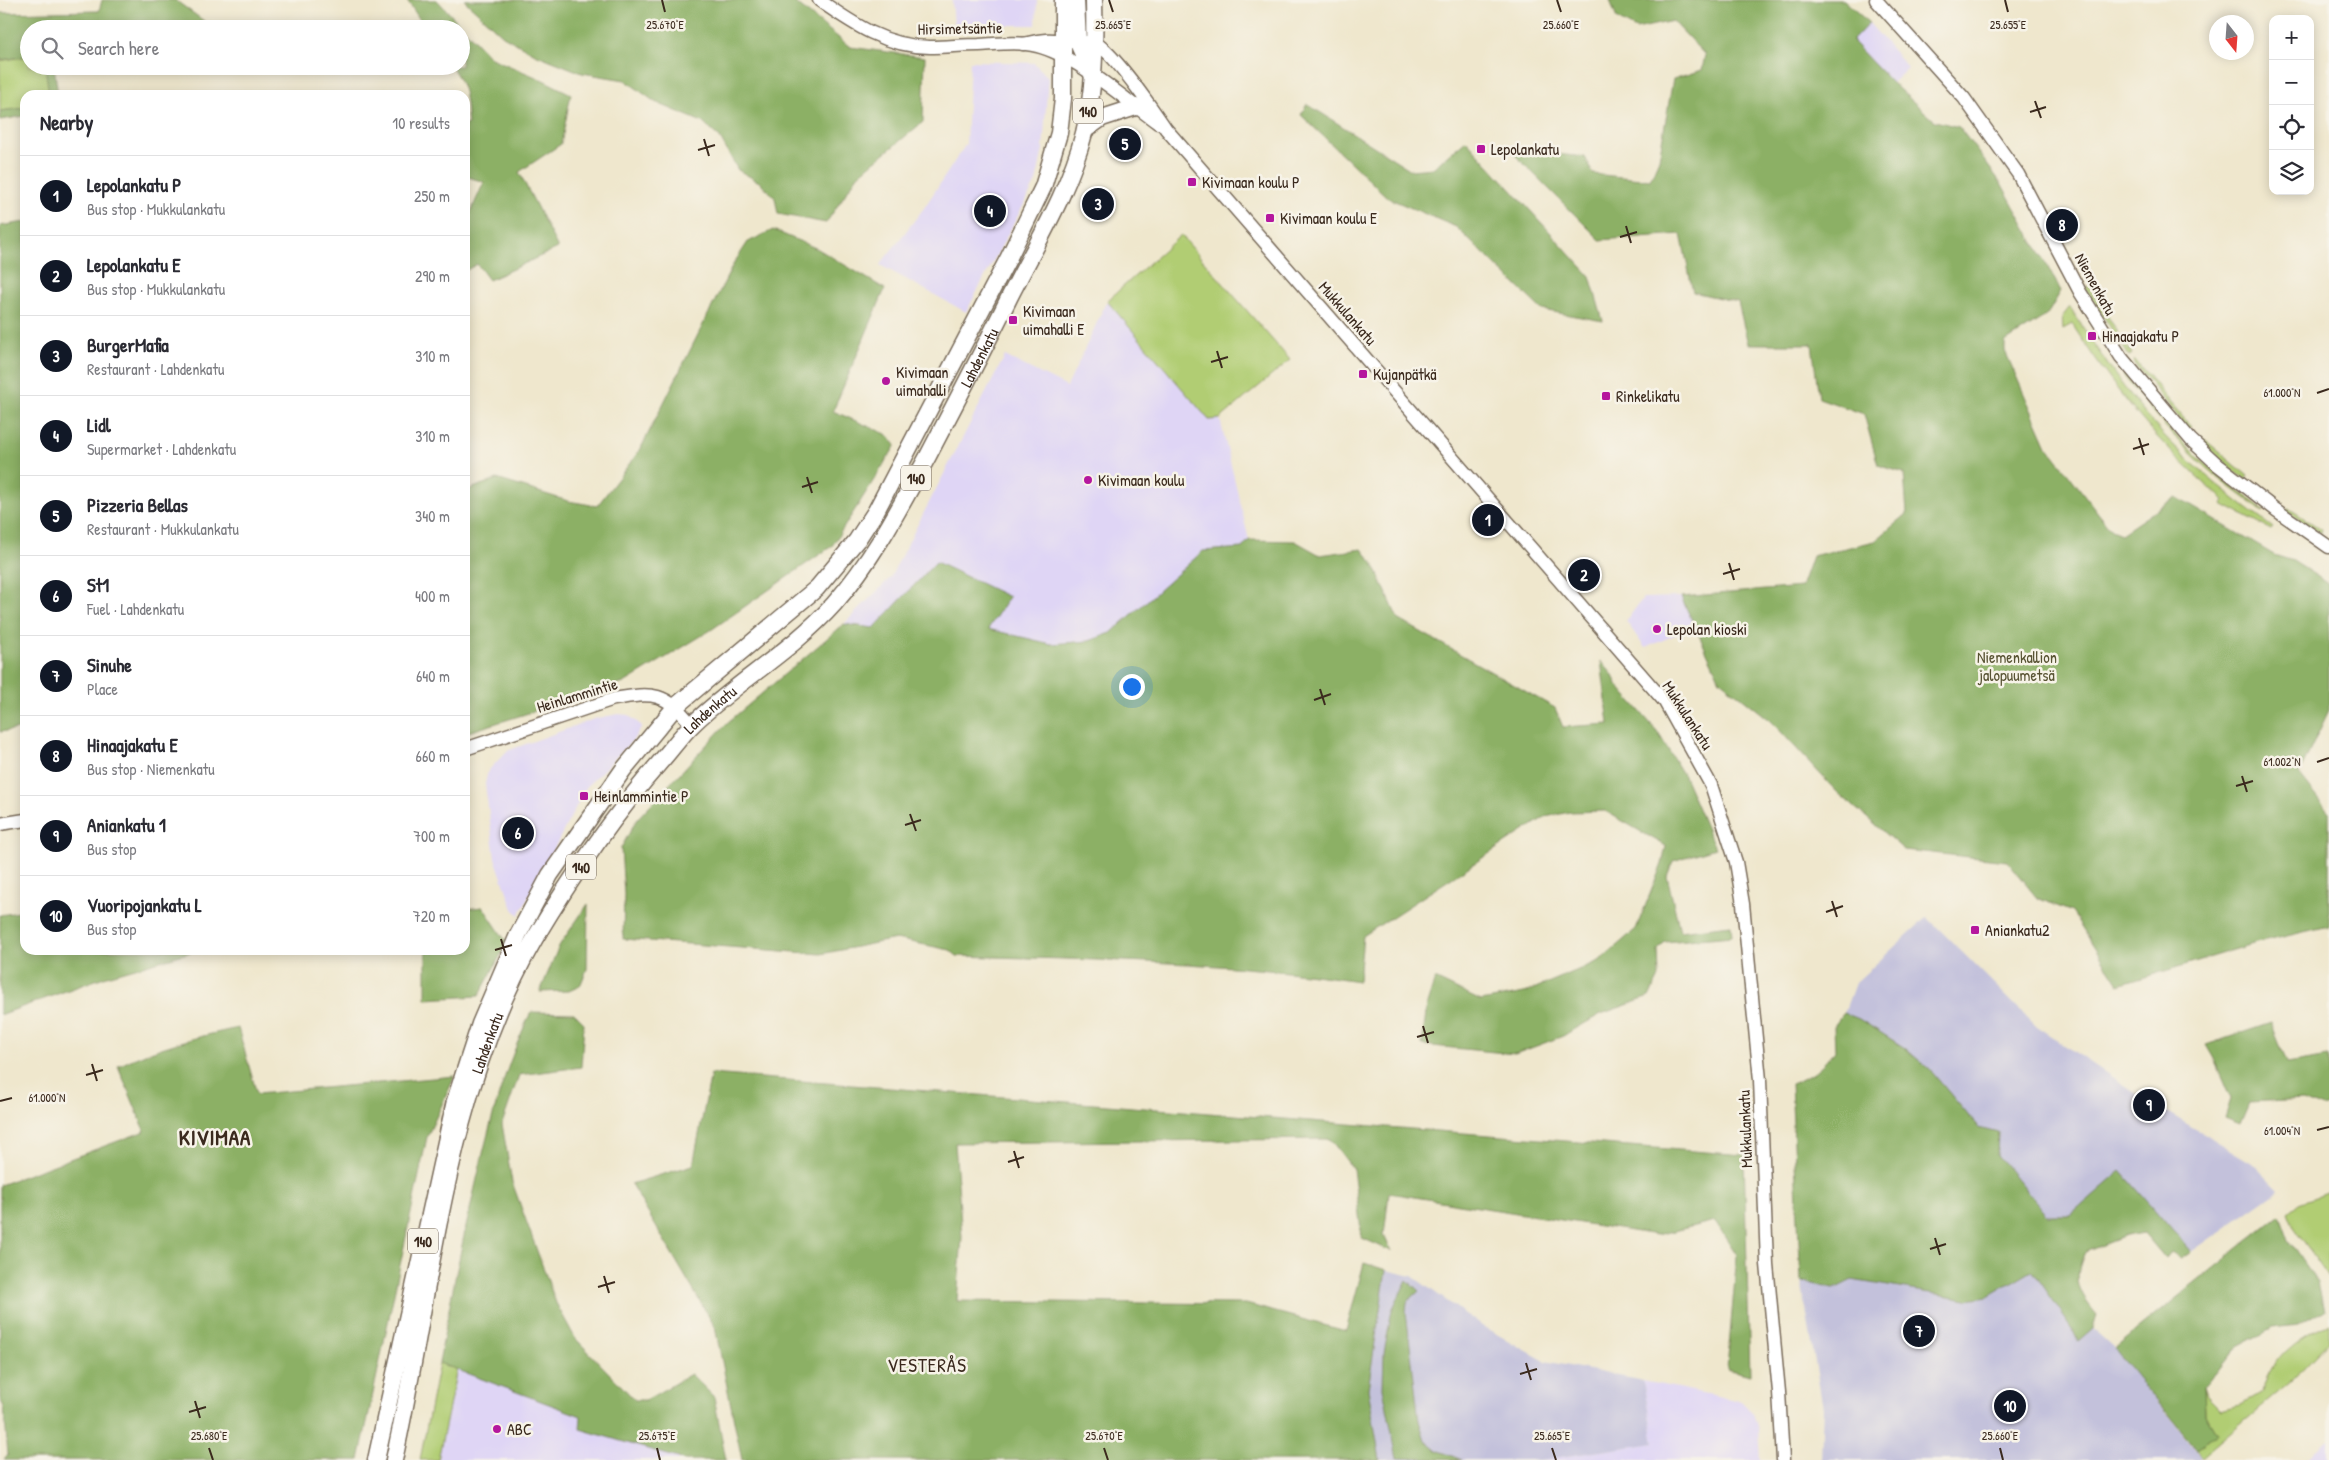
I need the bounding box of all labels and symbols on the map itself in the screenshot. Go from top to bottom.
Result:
north arrow [2209,15,2254,60]
text: 25.670°E [646,16,684,33]
street label: Hirsimetsäntie [917,16,1003,40]
text: 25.665°E [1095,16,1132,33]
text: 25.660°E [1543,16,1580,33]
text: 25.655°E [1990,16,2027,33]
road number: 140 [1073,98,1103,124]
pin: 5 [1109,125,1141,163]
place label: Lepolankatu [1491,138,1560,160]
marker: Lepolankatu [1475,143,1487,155]
place label: Kivimaan koulu P [1202,171,1300,193]
marker: Kivimaan koulu P [1186,176,1198,188]
pin: 3 [1082,185,1114,223]
pin: 4 [974,192,1006,230]
pin: 8 [2046,206,2078,244]
place label: Kivimaan koulu E [1280,207,1377,229]
marker: Kivimaan koulu E [1264,212,1276,224]
street label: Niemenkatu [2070,249,2122,319]
street label: Mukkulankatu [1314,276,1382,350]
place label: Kivimaan uimahalli E [1023,300,1084,340]
marker: Kivimaan uimahalli E [1007,314,1019,326]
street label: Lahdenkatu [955,324,1004,391]
place label: Hinaajakatu P [2102,325,2179,347]
marker: Hinaajakatu P [2086,330,2098,342]
place label: Kivimaan uimahalli [896,361,949,401]
place label: Kujanpätkä [1373,363,1437,385]
marker: Kujanpätkä [1357,368,1369,380]
marker: Kivimaan uimahalli [880,375,892,387]
text: 61.000°N [2263,384,2301,401]
place label: Rinkelikatu [1616,385,1680,407]
marker: Rinkelikatu [1600,390,1612,402]
road number: 140 [901,466,931,490]
place label: Kivimaan koulu [1098,469,1185,491]
marker: Kivimaan koulu [1082,474,1094,486]
pin: 1 [1472,501,1504,539]
pin: 2 [1568,556,1600,594]
place label: Lepolan kioski [1667,618,1747,640]
marker: Lepolan kioski [1651,623,1663,635]
park label: Niemenkallion jalopuumetsä [1977,646,2057,686]
street label: Heinlammintie [534,672,621,718]
your location [1119,674,1145,700]
street label: Mukkulankatu [1657,676,1719,754]
street label: Lahdenkatu [678,680,741,738]
text: 61.002°N [2263,753,2301,770]
place label: Heinlammintie P [594,785,689,807]
marker: Heinlammintie P [578,790,590,802]
pin: 6 [502,814,534,852]
road number: 140 [566,854,596,880]
place label: Aniankatu2 [1985,919,2050,941]
marker: Aniankatu2 [1969,924,1981,936]
street label: Lahdenkatu [466,1008,509,1076]
pin: 9 [2133,1086,2165,1124]
text: 61.000°N [28,1089,66,1106]
street label: Mukkulankatu [1733,1089,1757,1168]
text: 61.004°N [2264,1122,2300,1139]
district label: KIVIMAA [179,1123,251,1152]
road number: 140 [408,1228,438,1254]
pin: 7 [1903,1312,1935,1350]
district label: VESTERÅS [887,1352,967,1378]
pin: 10 [1994,1387,2026,1425]
place label: ABC [507,1418,532,1440]
marker: ABC [491,1423,503,1435]
text: 25.680°E [191,1427,228,1444]
text: 25.675°E [638,1427,676,1444]
text: 25.670°E [1085,1427,1123,1444]
text: 25.665°E [1534,1427,1571,1444]
text: 25.660°E [1982,1427,2019,1444]

